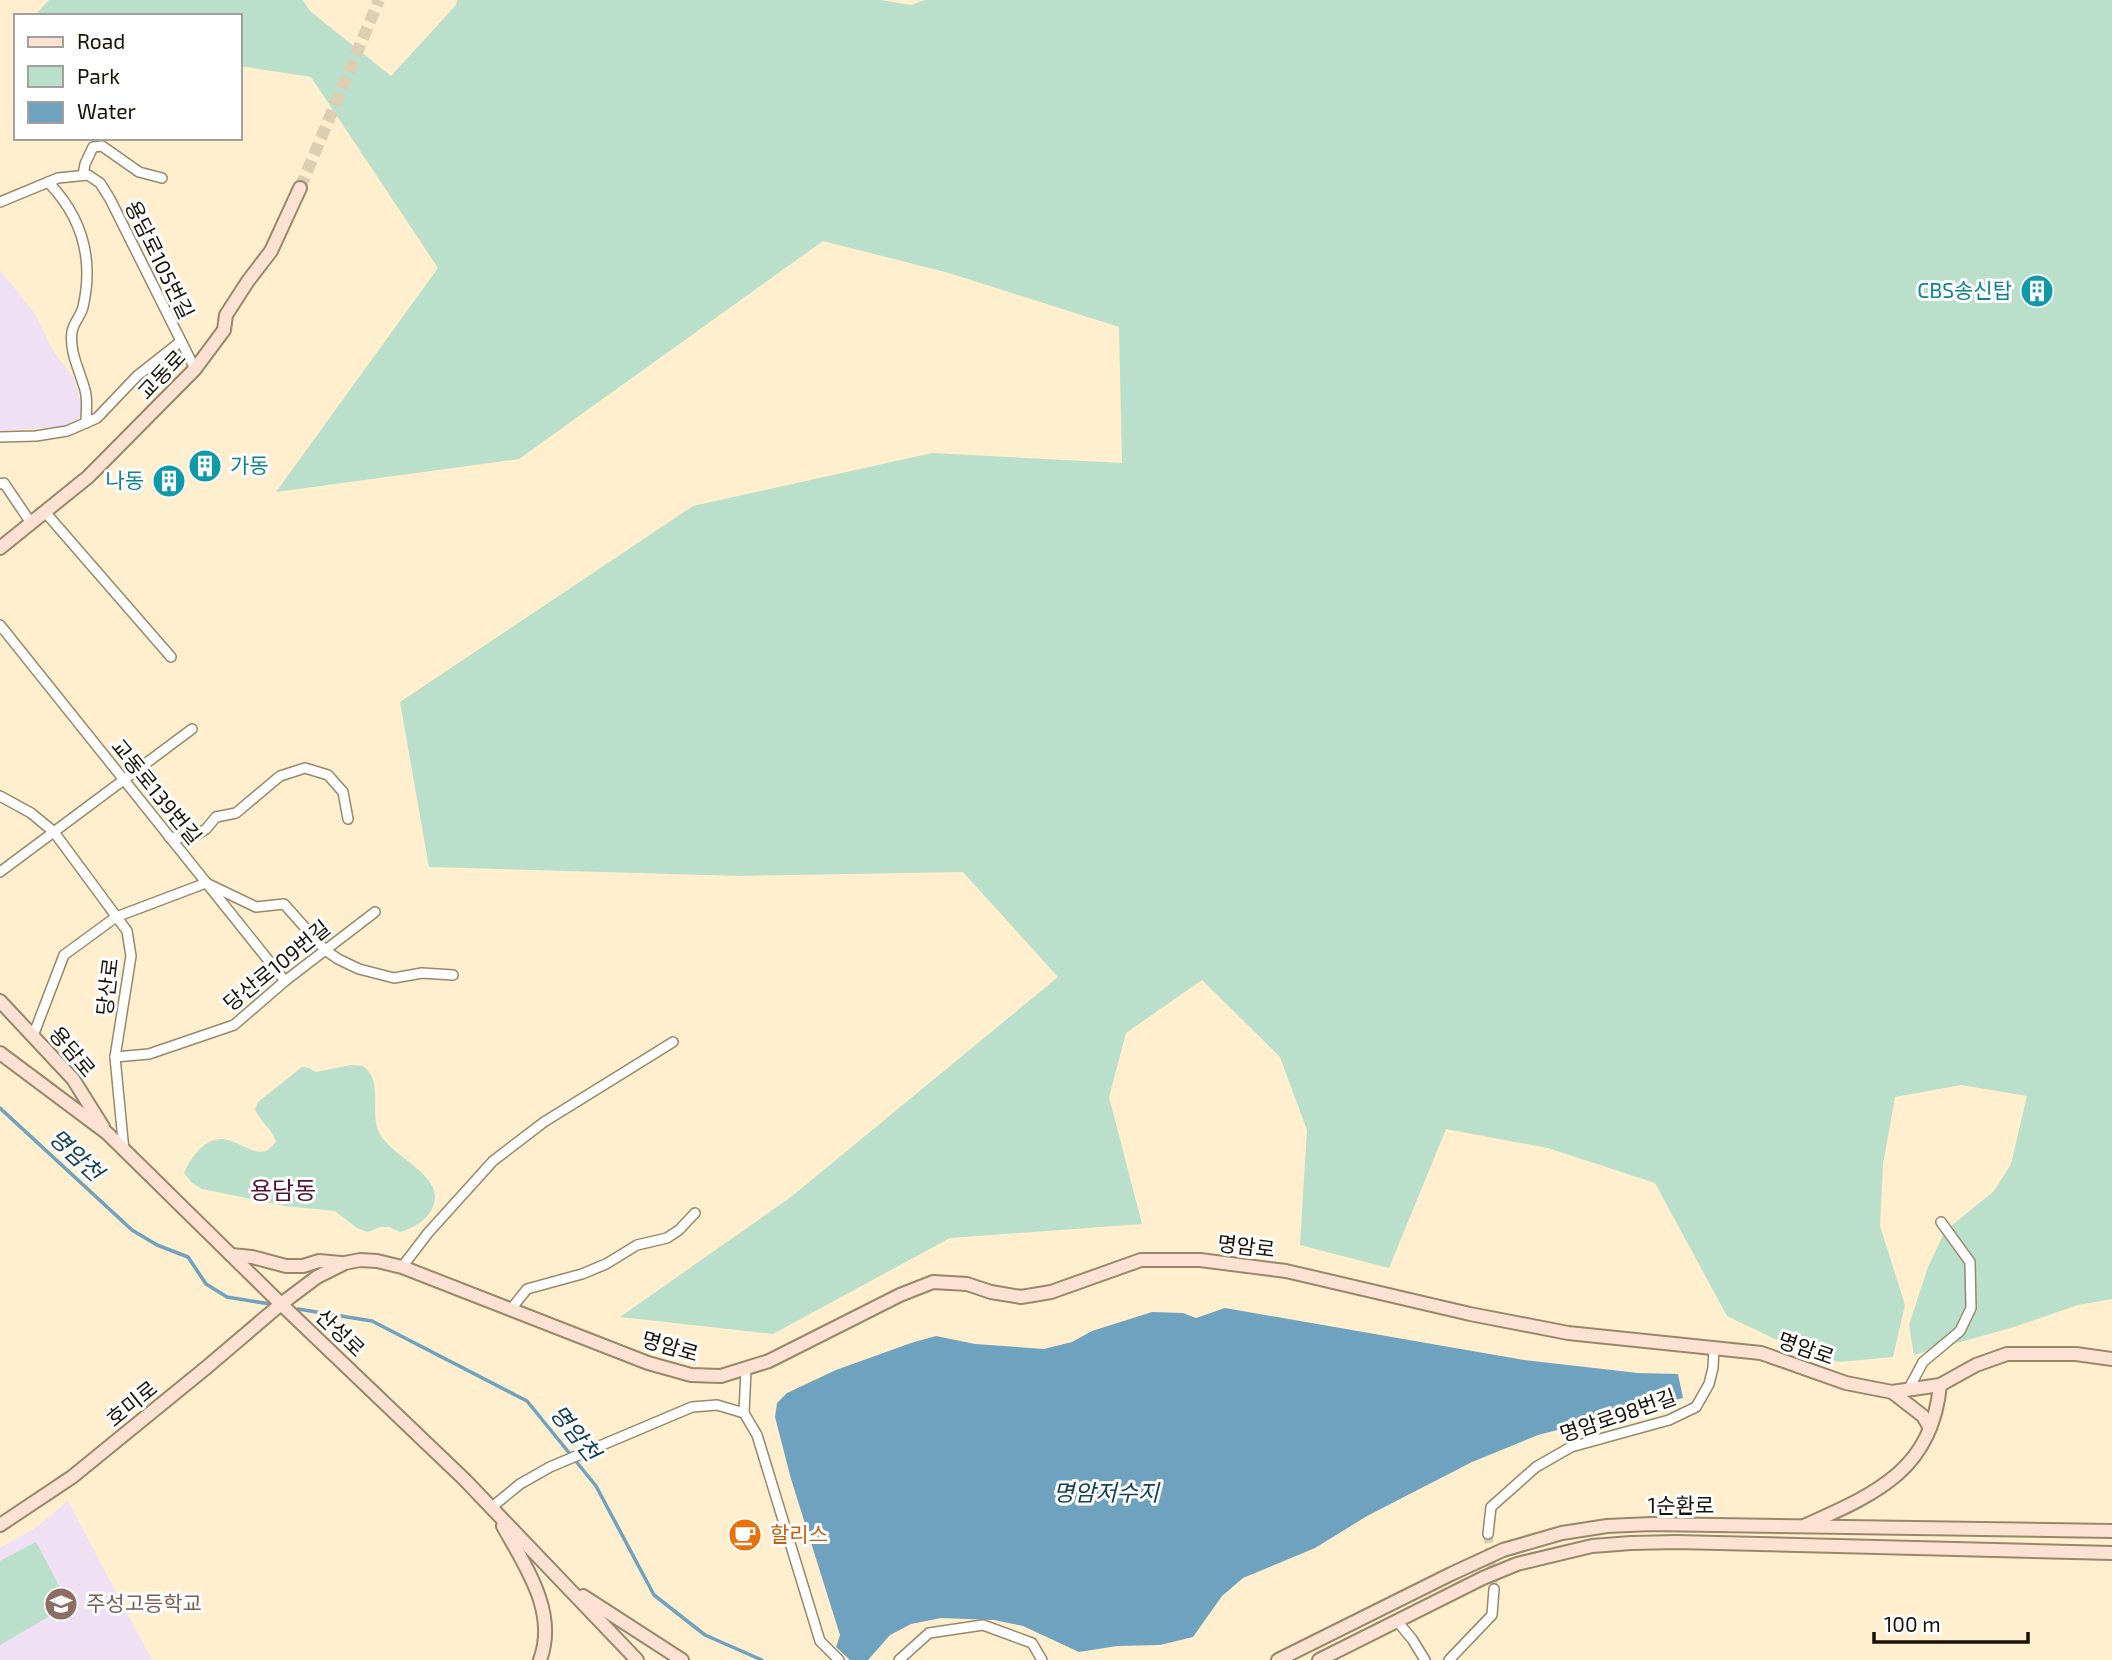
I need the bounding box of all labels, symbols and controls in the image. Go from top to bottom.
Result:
legend [14,14,242,140]
text: Road [77,28,125,53]
text: Park [77,63,120,88]
text: Water [77,98,136,123]
street label: 용담로105번길 [121,196,200,323]
building icon: CBS송신탑 [2018,272,2056,310]
place label: CBS송신탑 [1917,277,2012,302]
street label: 교동로 [132,344,190,404]
building icon: 가동 [186,447,224,485]
place label: 가동 [230,452,269,477]
building icon: 나동 [150,462,188,500]
place label: 나동 [105,467,144,492]
street label: 교동로139번길 [107,733,207,849]
street label: 당산로109번길 [218,914,334,1015]
street label: 당산로 [91,957,122,1017]
street label: 용담로 [45,1021,101,1081]
water label: 명암천 [44,1122,112,1188]
district label: 용담동 [250,1175,316,1204]
street label: 명암로 [1216,1230,1276,1261]
street label: 산성로 [312,1303,371,1361]
street label: 명암로 [639,1326,702,1366]
street label: 명암로 [1775,1326,1838,1369]
street label: 호미로 [101,1375,161,1431]
street label: 명암로98번길 [1556,1383,1679,1446]
water label: 명암천 [545,1399,608,1468]
water label: 명암저수지 [1053,1478,1161,1506]
street label: 1순환로 [1648,1492,1714,1517]
cafe icon: 할리스 [726,1516,764,1554]
place label: 할리스 [770,1521,828,1546]
school or university icon: 주성고등학교 [42,1585,80,1623]
place label: 주성고등학교 [86,1590,202,1615]
scale bar [1874,1600,2028,1644]
text: 100 m [1884,1611,1941,1636]

